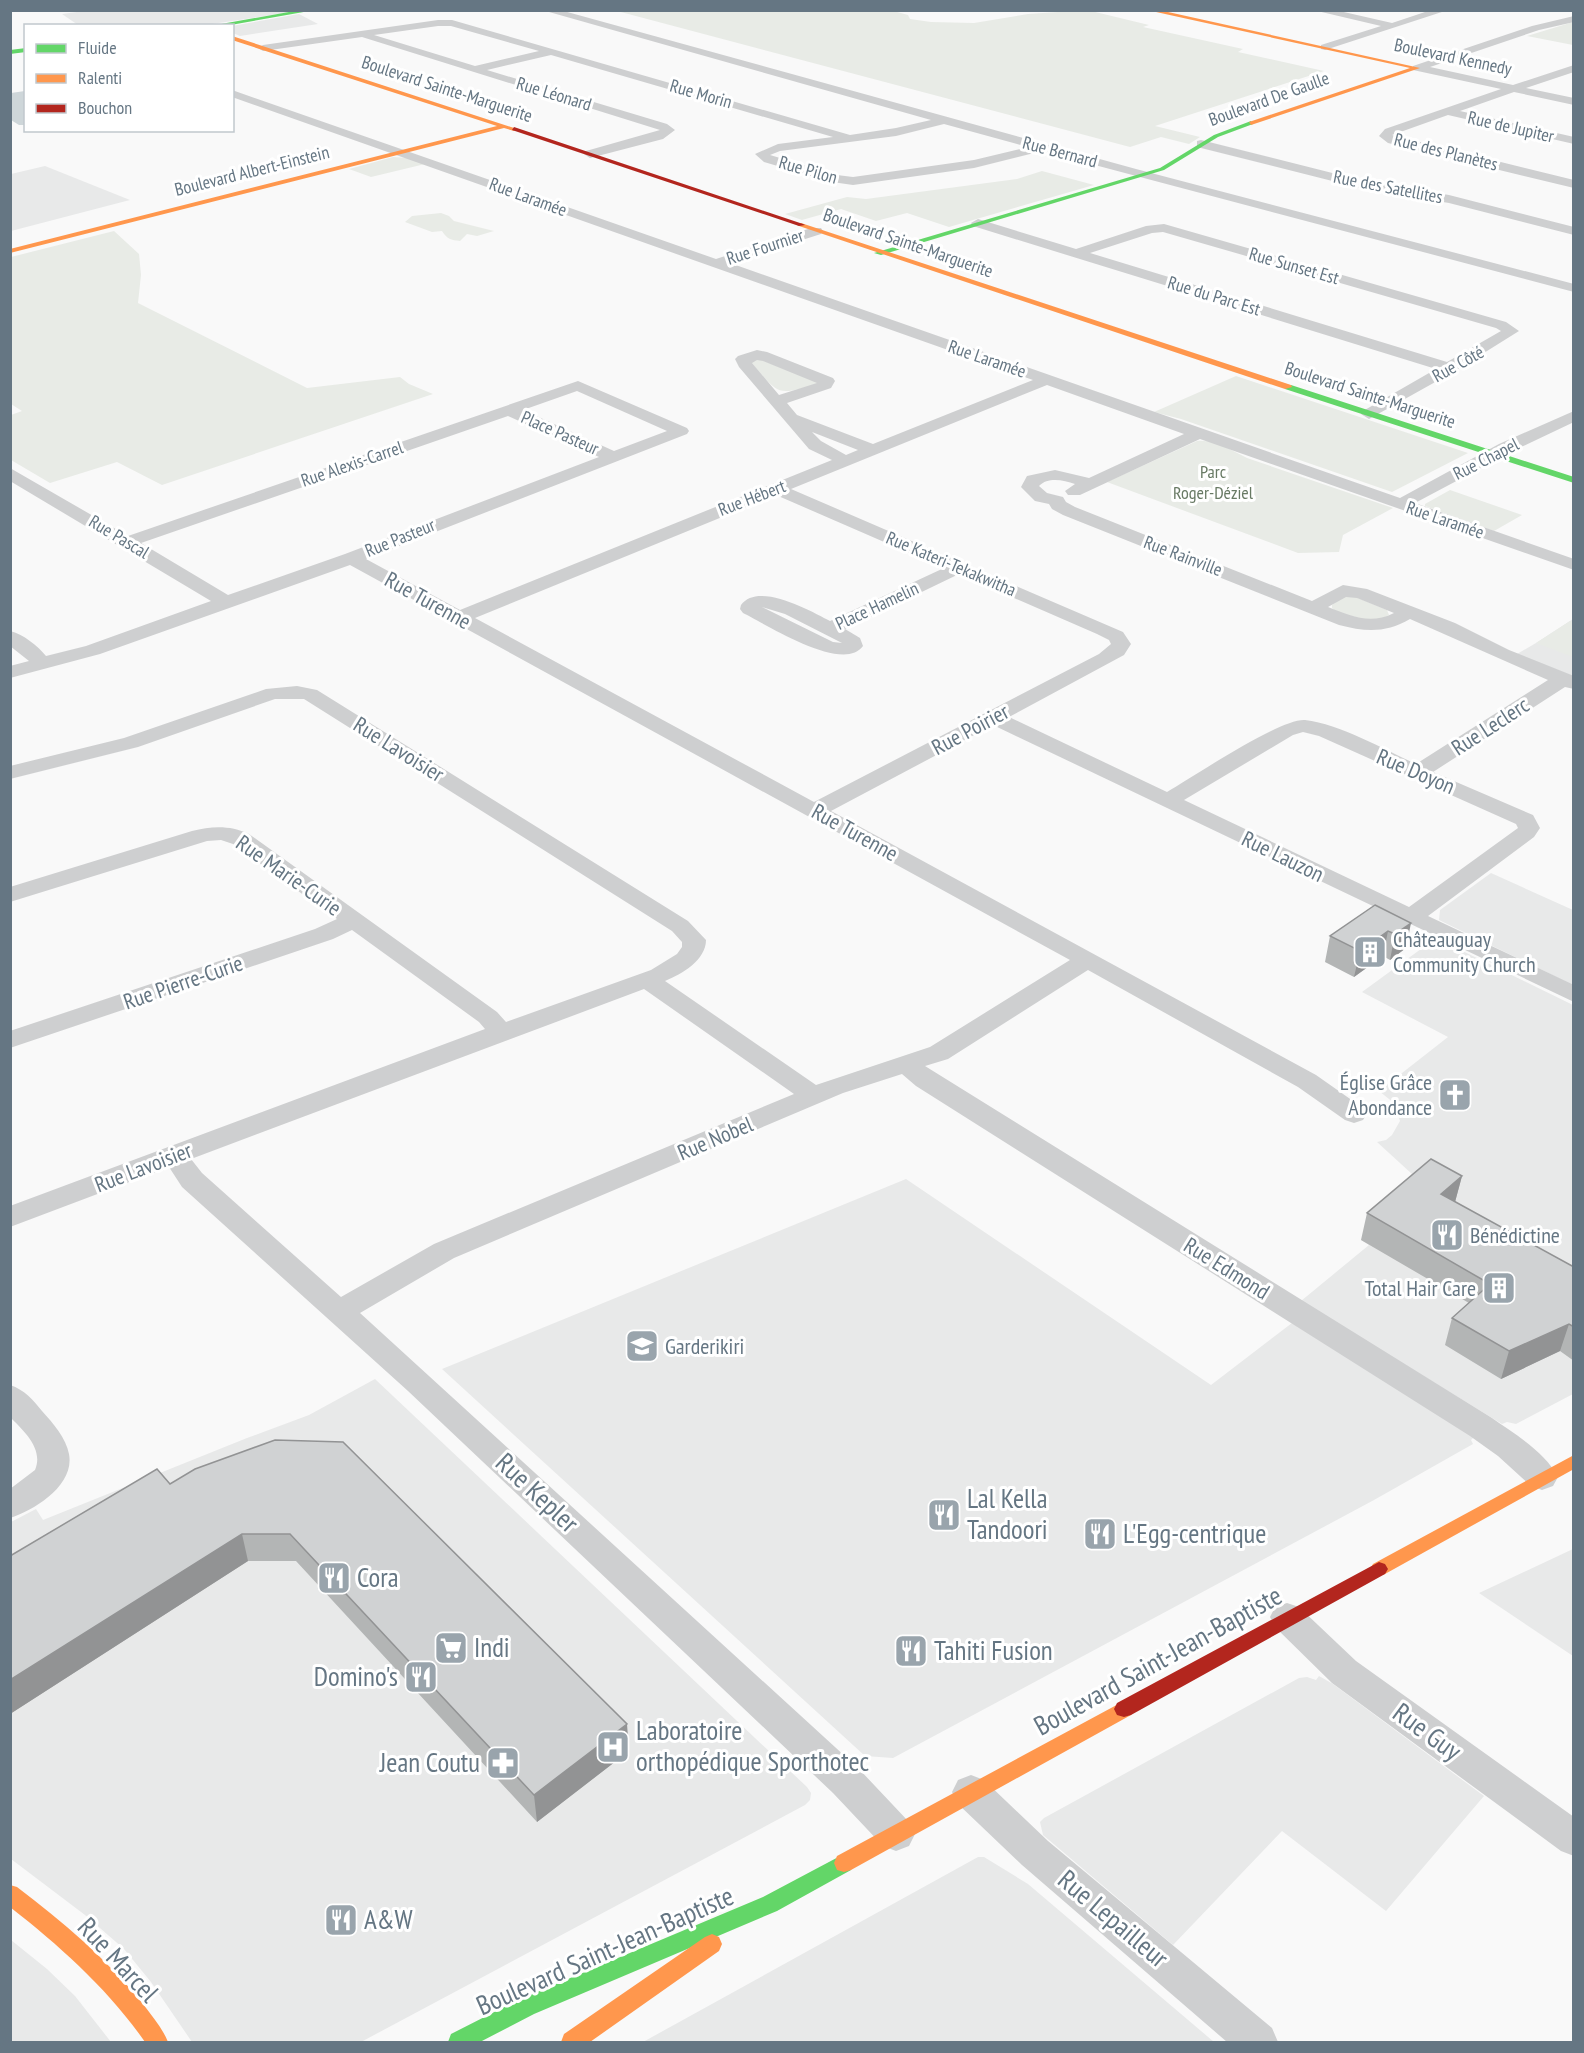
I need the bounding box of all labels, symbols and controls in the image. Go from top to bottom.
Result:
legend [24,24,234,132]
street label: Boulevard Kennedy [1392,33,1514,80]
text: Fluide [78,36,117,59]
street label: Boulevard Sainte-Marguerite [359,50,535,127]
text: Ralenti [78,66,122,89]
street label: Boulevard De Gaulle [1205,66,1332,131]
street label: Rue Léonard [514,71,594,116]
street label: Rue Morin [667,74,735,113]
text: Bouchon [78,96,132,119]
street label: Rue de Jupiter [1466,105,1557,148]
street label: Rue des Planètes [1392,128,1500,175]
street label: Rue Bernard [1020,131,1100,173]
street label: Boulevard Albert-Einstein [172,140,332,201]
street label: Rue Pilon [776,150,840,189]
street label: Rue des Satellites [1332,165,1445,208]
street label: Rue Laramée [486,172,570,221]
street label: Boulevard Sainte-Marguerite [820,203,996,282]
street label: Rue Fournier [723,223,806,270]
street label: Rue Sunset Est [1247,242,1342,289]
street label: Rue du Parc Est [1165,271,1263,320]
street label: Rue Laramée [945,335,1029,383]
street label: Rue Côté [1428,340,1488,387]
street label: Boulevard Sainte-Marguerite [1282,356,1458,433]
street label: Place Pasteur [518,405,603,460]
street label: Rue Chapel [1449,432,1523,485]
street label: Rue Alexis-Carrel [298,435,407,492]
park label: Parc Roger-Déziel [1173,460,1254,504]
street label: Rue Hébert [715,474,789,521]
street label: Rue Laramée [1403,496,1487,544]
street label: Rue Pascal [85,510,154,564]
street label: Rue Pasteur [361,513,438,562]
street label: Rue Kateri-Tekakwitha [883,526,1020,601]
street label: Rue Rainville [1141,530,1226,581]
street label: Rue Turenne [380,565,476,635]
street label: Place Hamelin [832,576,922,635]
street label: Rue Leclerc [1446,691,1534,761]
street label: Rue Poirier [927,697,1013,761]
street label: Rue Lavoisier [348,710,450,788]
street label: Rue Doyon [1373,742,1459,800]
street label: Rue Turenne [807,797,903,867]
street label: Rue Lauzon [1237,824,1329,888]
street label: Rue Marie-Curie [231,828,347,922]
place label: Châteauguay Community Church [1393,925,1536,978]
building icon: Châteauguay Community Church [1352,934,1388,970]
street label: Rue Pierre-Curie [120,949,246,1015]
place label: Église Grâce Abondance [1340,1068,1432,1121]
church icon: Église Grâce Abondance [1437,1077,1473,1113]
street label: Rue Nobel [673,1109,758,1166]
street label: Rue Lavoisier [91,1136,195,1198]
restaurant icon: Bénédictine [1429,1217,1465,1253]
place label: Bénédictine [1470,1221,1560,1249]
street label: Rue Edmond [1179,1231,1275,1305]
building icon: Total Hair Care [1481,1270,1517,1306]
place label: Total Hair Care [1365,1274,1476,1302]
school or university icon: Garderikiri [624,1328,660,1364]
place label: Garderikiri [665,1332,744,1360]
street label: Rue Kepler [489,1445,587,1540]
place label: Lal Kella Tandoori [967,1481,1048,1546]
restaurant icon: Lal Kella Tandoori [926,1497,962,1533]
restaurant icon: L'Egg-centrique [1082,1516,1118,1552]
place label: L'Egg-centrique [1123,1516,1266,1550]
restaurant icon: Cora [316,1560,352,1596]
place label: Cora [357,1560,398,1594]
street label: Boulevard Saint-Jean-Baptiste [1028,1578,1287,1742]
supermarket icon: Indi [433,1630,469,1666]
place label: Indi [474,1630,510,1664]
restaurant icon: Tahiti Fusion [893,1633,929,1669]
place label: Tahiti Fusion [934,1633,1053,1667]
place label: Domino's [314,1659,398,1693]
restaurant icon: Domino's [403,1659,439,1695]
street label: Rue Guy [1387,1695,1469,1768]
place label: Laboratoire orthopédique Sporthotec [636,1713,870,1778]
hospital icon: Laboratoire orthopédique Sporthotec [595,1729,631,1765]
place label: Jean Coutu [379,1745,480,1779]
pharmacy icon: Jean Coutu [485,1745,521,1781]
street label: Rue Lepailleur [1051,1862,1176,1975]
street label: Boulevard Saint-Jean-Baptiste [471,1878,739,2022]
restaurant icon: A&W [323,1902,359,1938]
place label: A&W [364,1902,413,1936]
street label: Rue Marcel [71,1910,167,2009]

